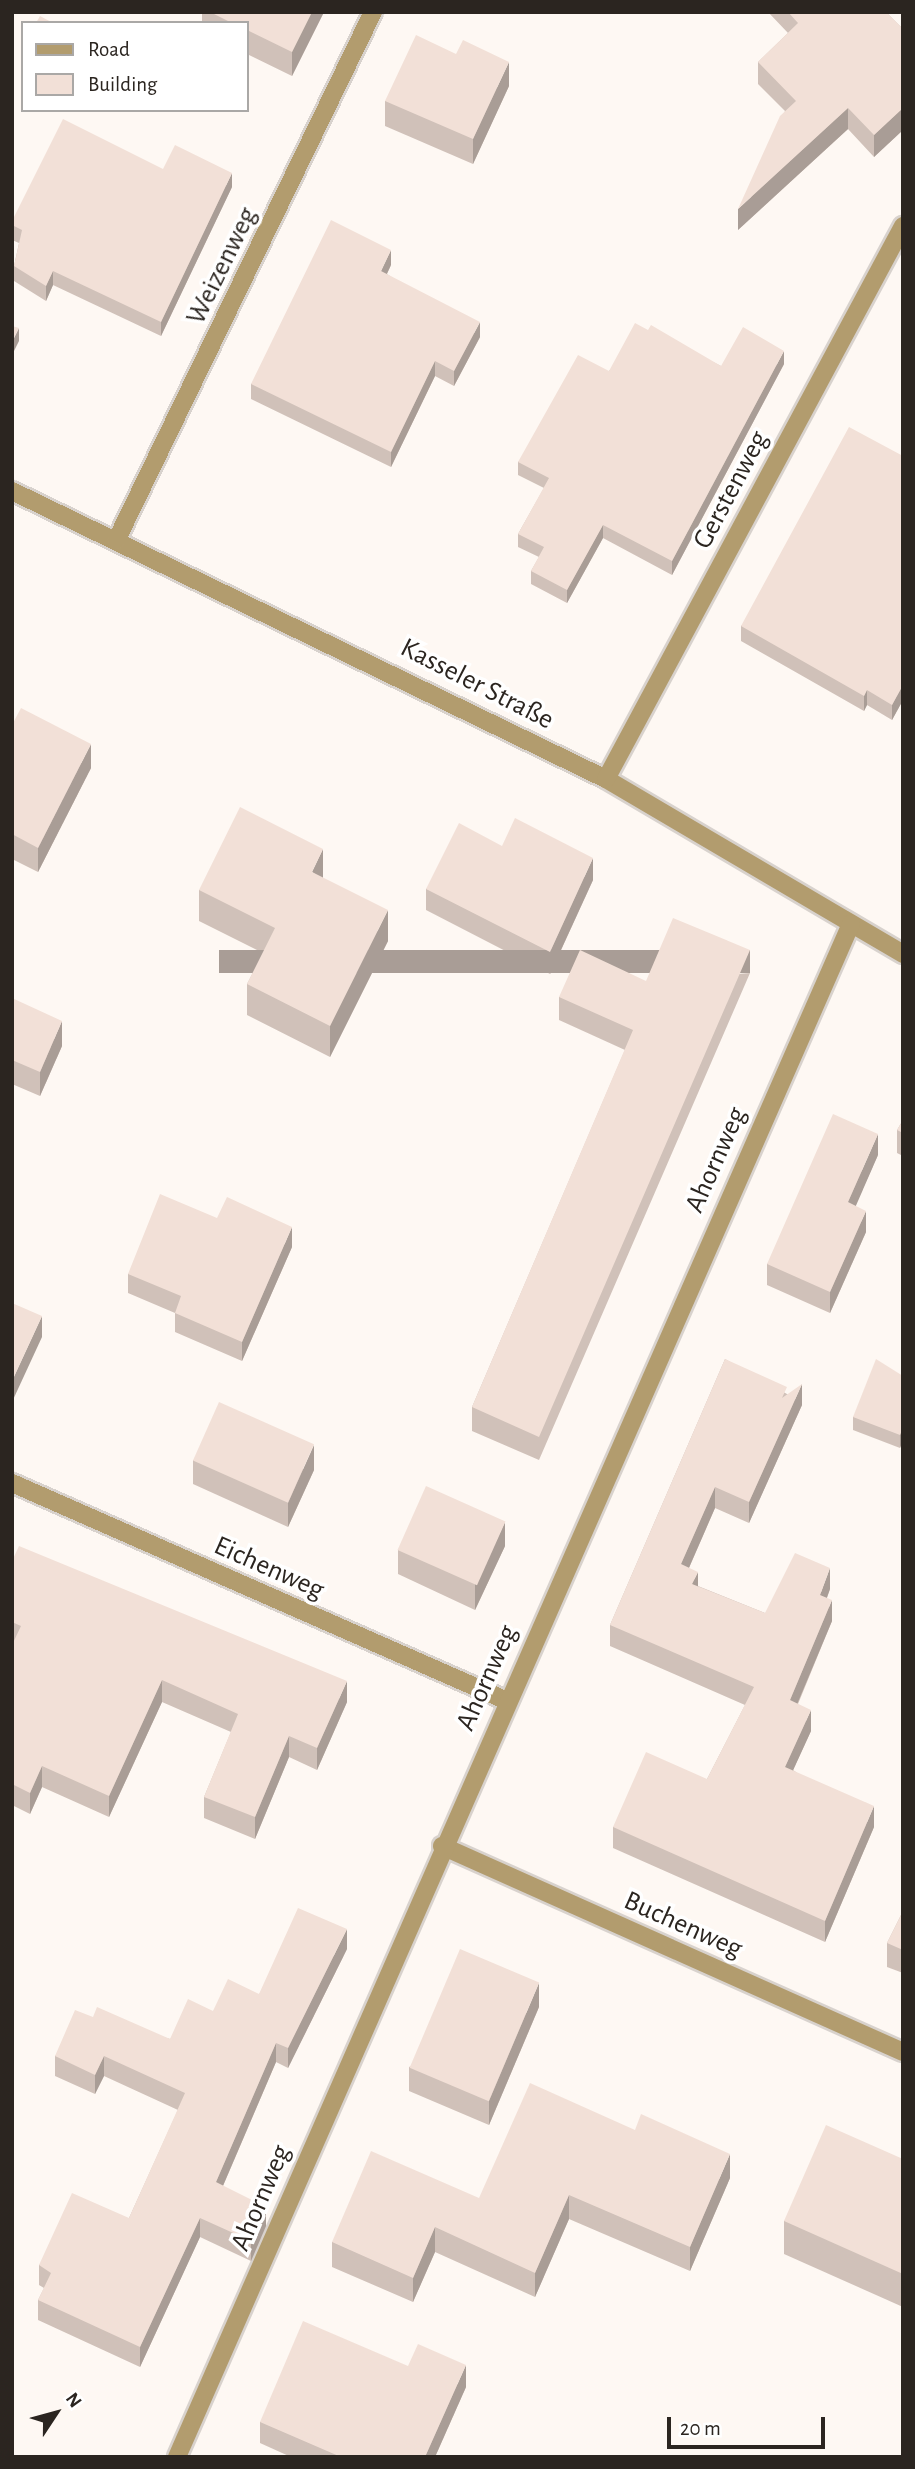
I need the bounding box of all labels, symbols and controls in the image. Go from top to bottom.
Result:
legend [21,21,248,112]
text: Road [88,39,130,60]
text: Building [88,74,157,95]
street label: Weizenweg [179,202,265,330]
street label: Gerstenweg [686,425,776,555]
street label: Kasseler Straße [395,631,559,737]
street label: Ahornweg [678,1102,754,1218]
street label: Eichenweg [209,1529,329,1607]
street label: Ahornweg [449,1620,525,1736]
street label: Buchenweg [619,1884,747,1966]
street label: Ahornweg [224,2140,298,2256]
north arrow [21,2378,91,2448]
text: N [62,2389,85,2411]
scale bar [670,2402,828,2446]
text: 20 m [680,2418,721,2439]

